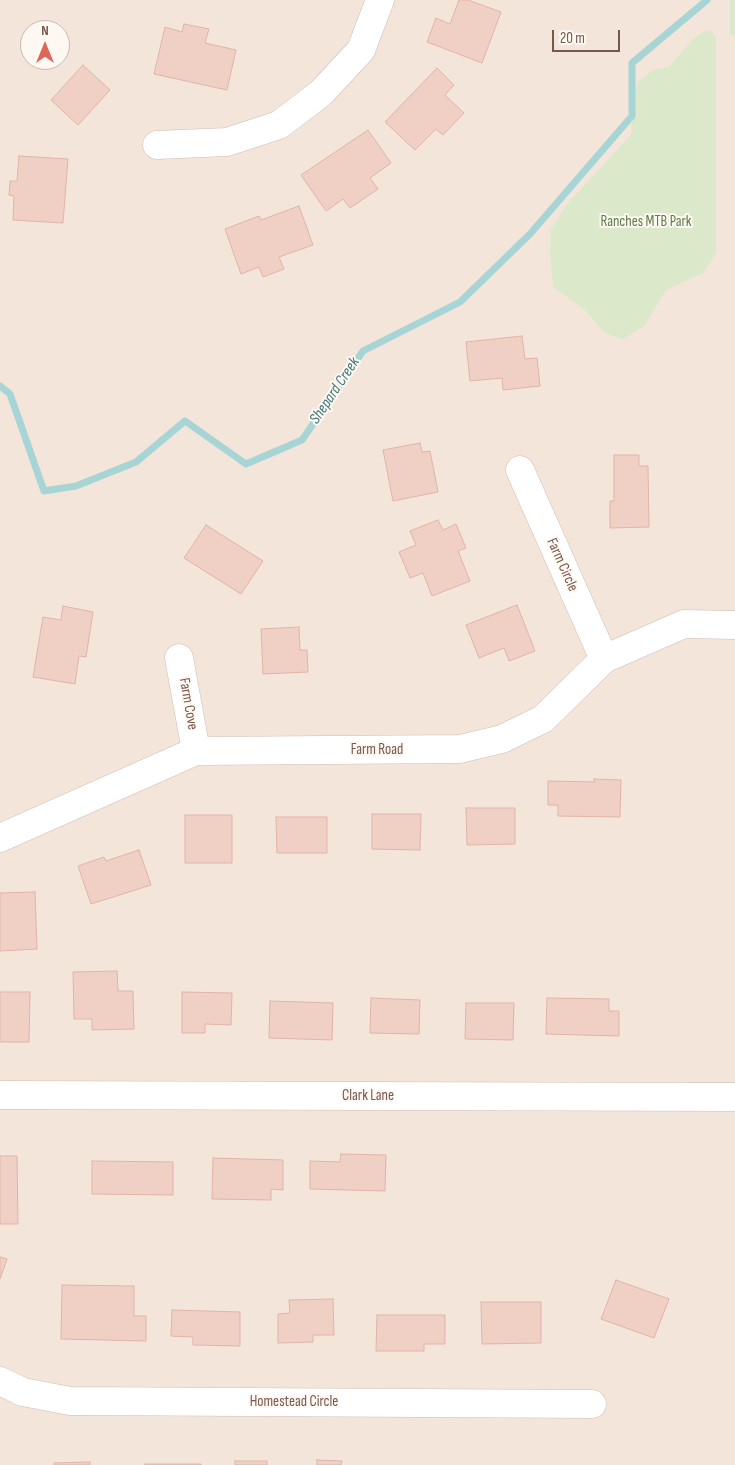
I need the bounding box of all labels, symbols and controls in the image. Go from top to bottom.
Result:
north arrow [20,20,70,70]
scale bar [555,20,622,52]
text: N [41,22,49,39]
text: 20 m [560,29,585,48]
park label: Ranches MTB Park [600,213,692,231]
water label: Shepard Creek [306,354,364,428]
street label: Farm Circle [542,536,582,594]
street label: Farm Cove [175,677,201,731]
street label: Farm Road [351,741,403,759]
street label: Clark Lane [342,1087,394,1105]
street label: Homestead Circle [250,1393,338,1411]

